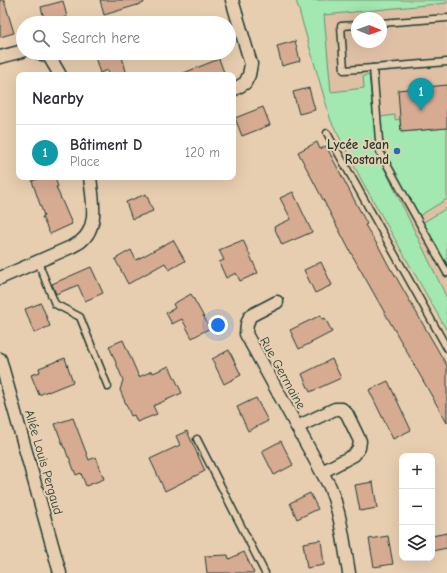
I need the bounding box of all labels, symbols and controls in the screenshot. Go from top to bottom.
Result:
north arrow [351,12,387,48]
search box [16,16,236,60]
icon: search [30,27,52,49]
text: Search here [62,29,140,47]
pin: 1 [408,78,434,111]
text: Nearby [32,89,83,108]
text: Bâtiment D [70,136,142,154]
place label: Lycée Jean Rostand [327,137,389,167]
text: 1 [42,145,48,160]
text: 120 m [185,145,220,160]
marker: Lycée Jean Rostand [392,146,402,156]
text: Place [70,154,100,169]
your location [208,315,228,335]
street label: Rue Germaine [257,334,309,412]
street label: Allée Louis Pergaud [22,408,66,516]
map controls [399,453,435,561]
button: + [399,453,435,489]
button: − [399,489,435,525]
button: layers [399,525,435,561]

